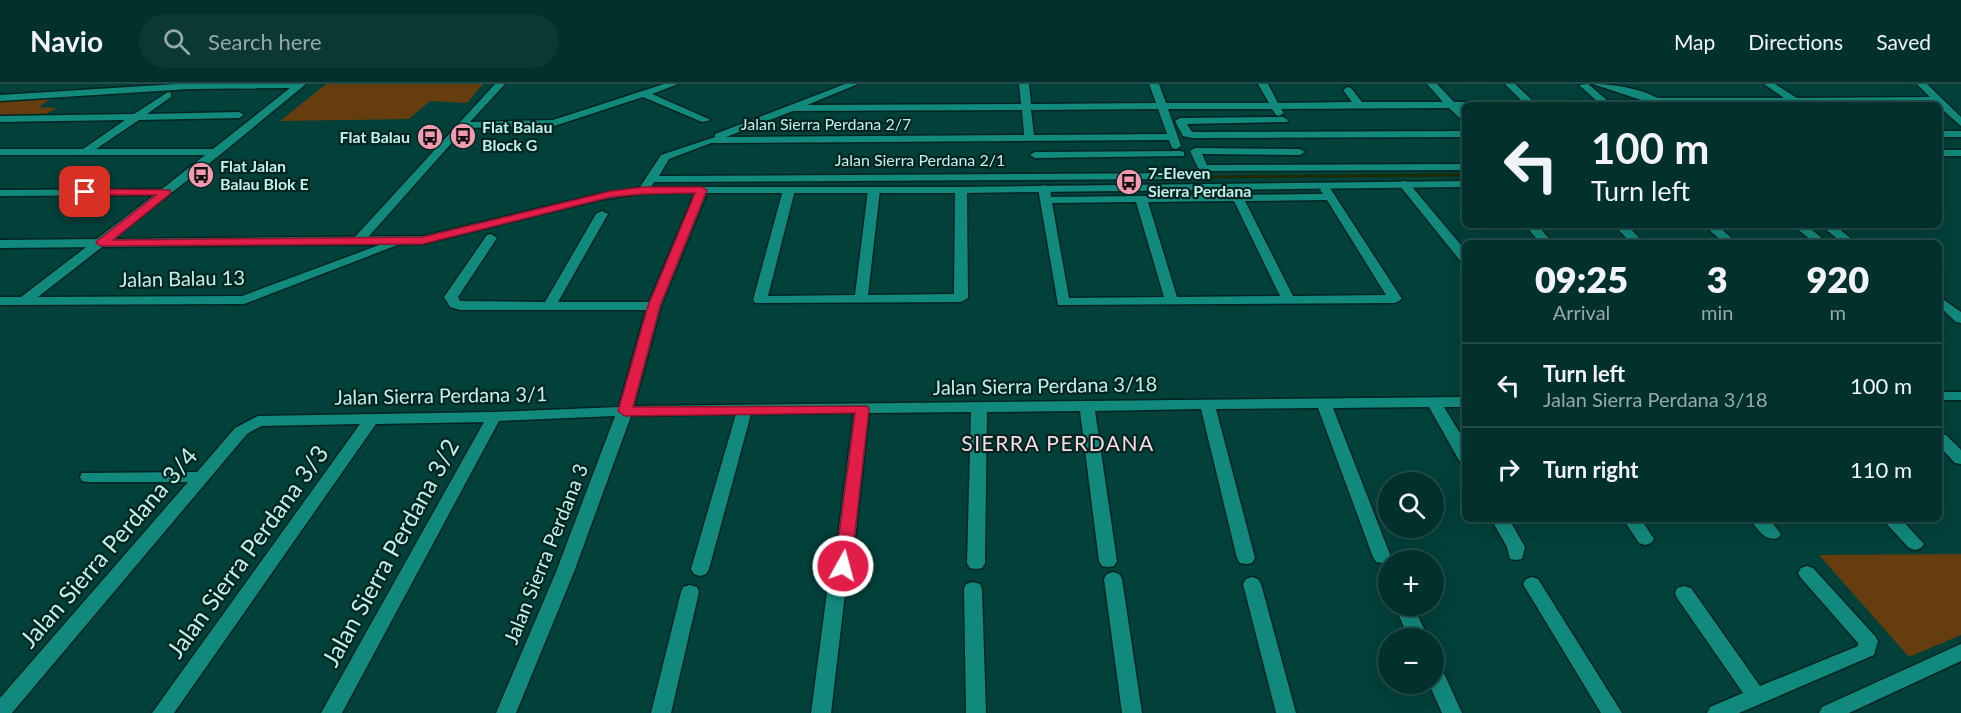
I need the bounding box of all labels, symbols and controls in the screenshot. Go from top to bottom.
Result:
search box [139,14,559,68]
text: Navio [30,24,103,58]
icon: search [160,25,193,58]
text: Search here [208,28,322,55]
text: Map [1674,29,1715,54]
text: Directions [1748,29,1843,54]
text: Saved [1876,29,1931,54]
street label: Jalan Sierra Perdana 2/7 [741,114,911,133]
place label: Flat Balau Block G [482,117,552,154]
bus stop icon: Flat Balau Block G [448,121,478,151]
bus stop icon: Flat Balau [415,122,445,152]
text: 100 m [1591,123,1709,173]
icon: left [1492,126,1570,204]
place label: Flat Balau [340,127,410,146]
street label: Jalan Sierra Perdana 2/1 [835,150,1005,169]
place label: Flat Jalan Balau Blok E [220,156,309,193]
bus stop icon: Flat Jalan Balau Blok E [186,160,216,190]
place label: 7-Eleven Sierra Perdana [1148,163,1251,200]
pin [59,166,110,217]
bus stop icon: 7-Eleven Sierra Perdana [1114,167,1144,197]
text: Turn left [1591,174,1690,207]
icon: arrive [68,175,101,208]
text: 09:25 [1535,257,1628,301]
text: 3 [1707,257,1728,301]
text: 920 [1806,257,1869,301]
street label: Jalan Balau 13 [119,265,245,291]
text: Arrival [1553,300,1610,324]
text: min [1701,300,1733,324]
text: m [1829,300,1846,324]
text: Turn left [1543,360,1625,387]
icon: left [1492,369,1525,402]
street label: Jalan Sierra Perdana 3/18 [932,371,1157,399]
text: 100 m [1850,372,1912,399]
street label: Jalan Sierra Perdana 3/1 [334,381,548,409]
text: Jalan Sierra Perdana 3/18 [1543,387,1768,411]
district label: SIERRA PERDANA [961,430,1155,455]
street label: Jalan Sierra Perdana 3/2 [315,433,464,671]
street label: Jalan Sierra Perdana 3/3 [160,439,334,663]
street label: Jalan Sierra Perdana 3/4 [13,441,203,653]
icon: right [1492,453,1525,486]
text: Turn right [1543,456,1638,483]
text: 110 m [1850,456,1912,483]
street label: Jalan Sierra Perdana 3 [498,460,592,647]
map controls [1378,472,1444,694]
button: search [1378,472,1444,538]
position arrow [811,534,875,598]
button: + [1378,550,1444,616]
button: − [1378,628,1444,694]

